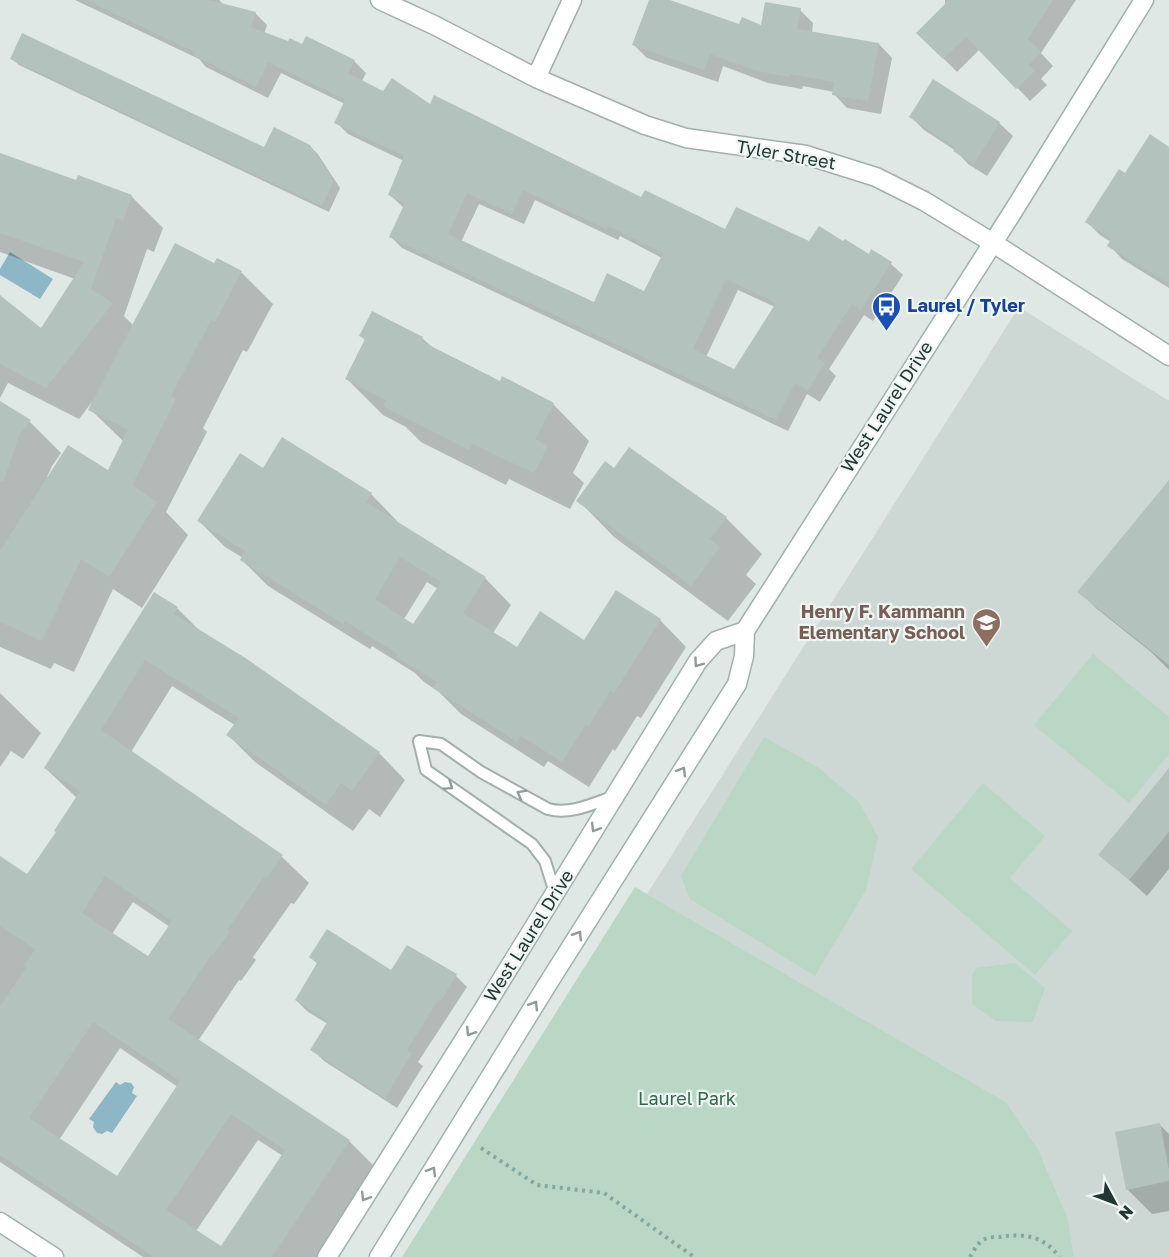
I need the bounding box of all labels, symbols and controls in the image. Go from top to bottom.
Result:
street label: Tyler Street [735,134,838,174]
bus stop icon: Laurel / Tyler [870,290,902,332]
place label: Laurel / Tyler [907,294,1025,316]
street label: West Laurel Drive [836,337,937,476]
place label: Henry F. Kammann Elementary School [799,600,965,643]
school or university icon: Henry F. Kammann Elementary School [970,606,1002,648]
one-way arrow [694,656,705,667]
one-way arrow [675,767,687,777]
one-way arrow [443,779,454,790]
one-way arrow [517,790,528,801]
one-way arrow [592,822,603,833]
street label: West Laurel Drive [479,865,578,1006]
one-way arrow [571,931,582,942]
one-way arrow [526,1001,538,1011]
one-way arrow [465,1026,477,1036]
park label: Laurel Park [638,1087,736,1109]
one-way arrow [424,1167,436,1177]
north arrow [1085,1173,1145,1233]
one-way arrow [361,1191,373,1201]
text: N [1115,1202,1138,1224]

